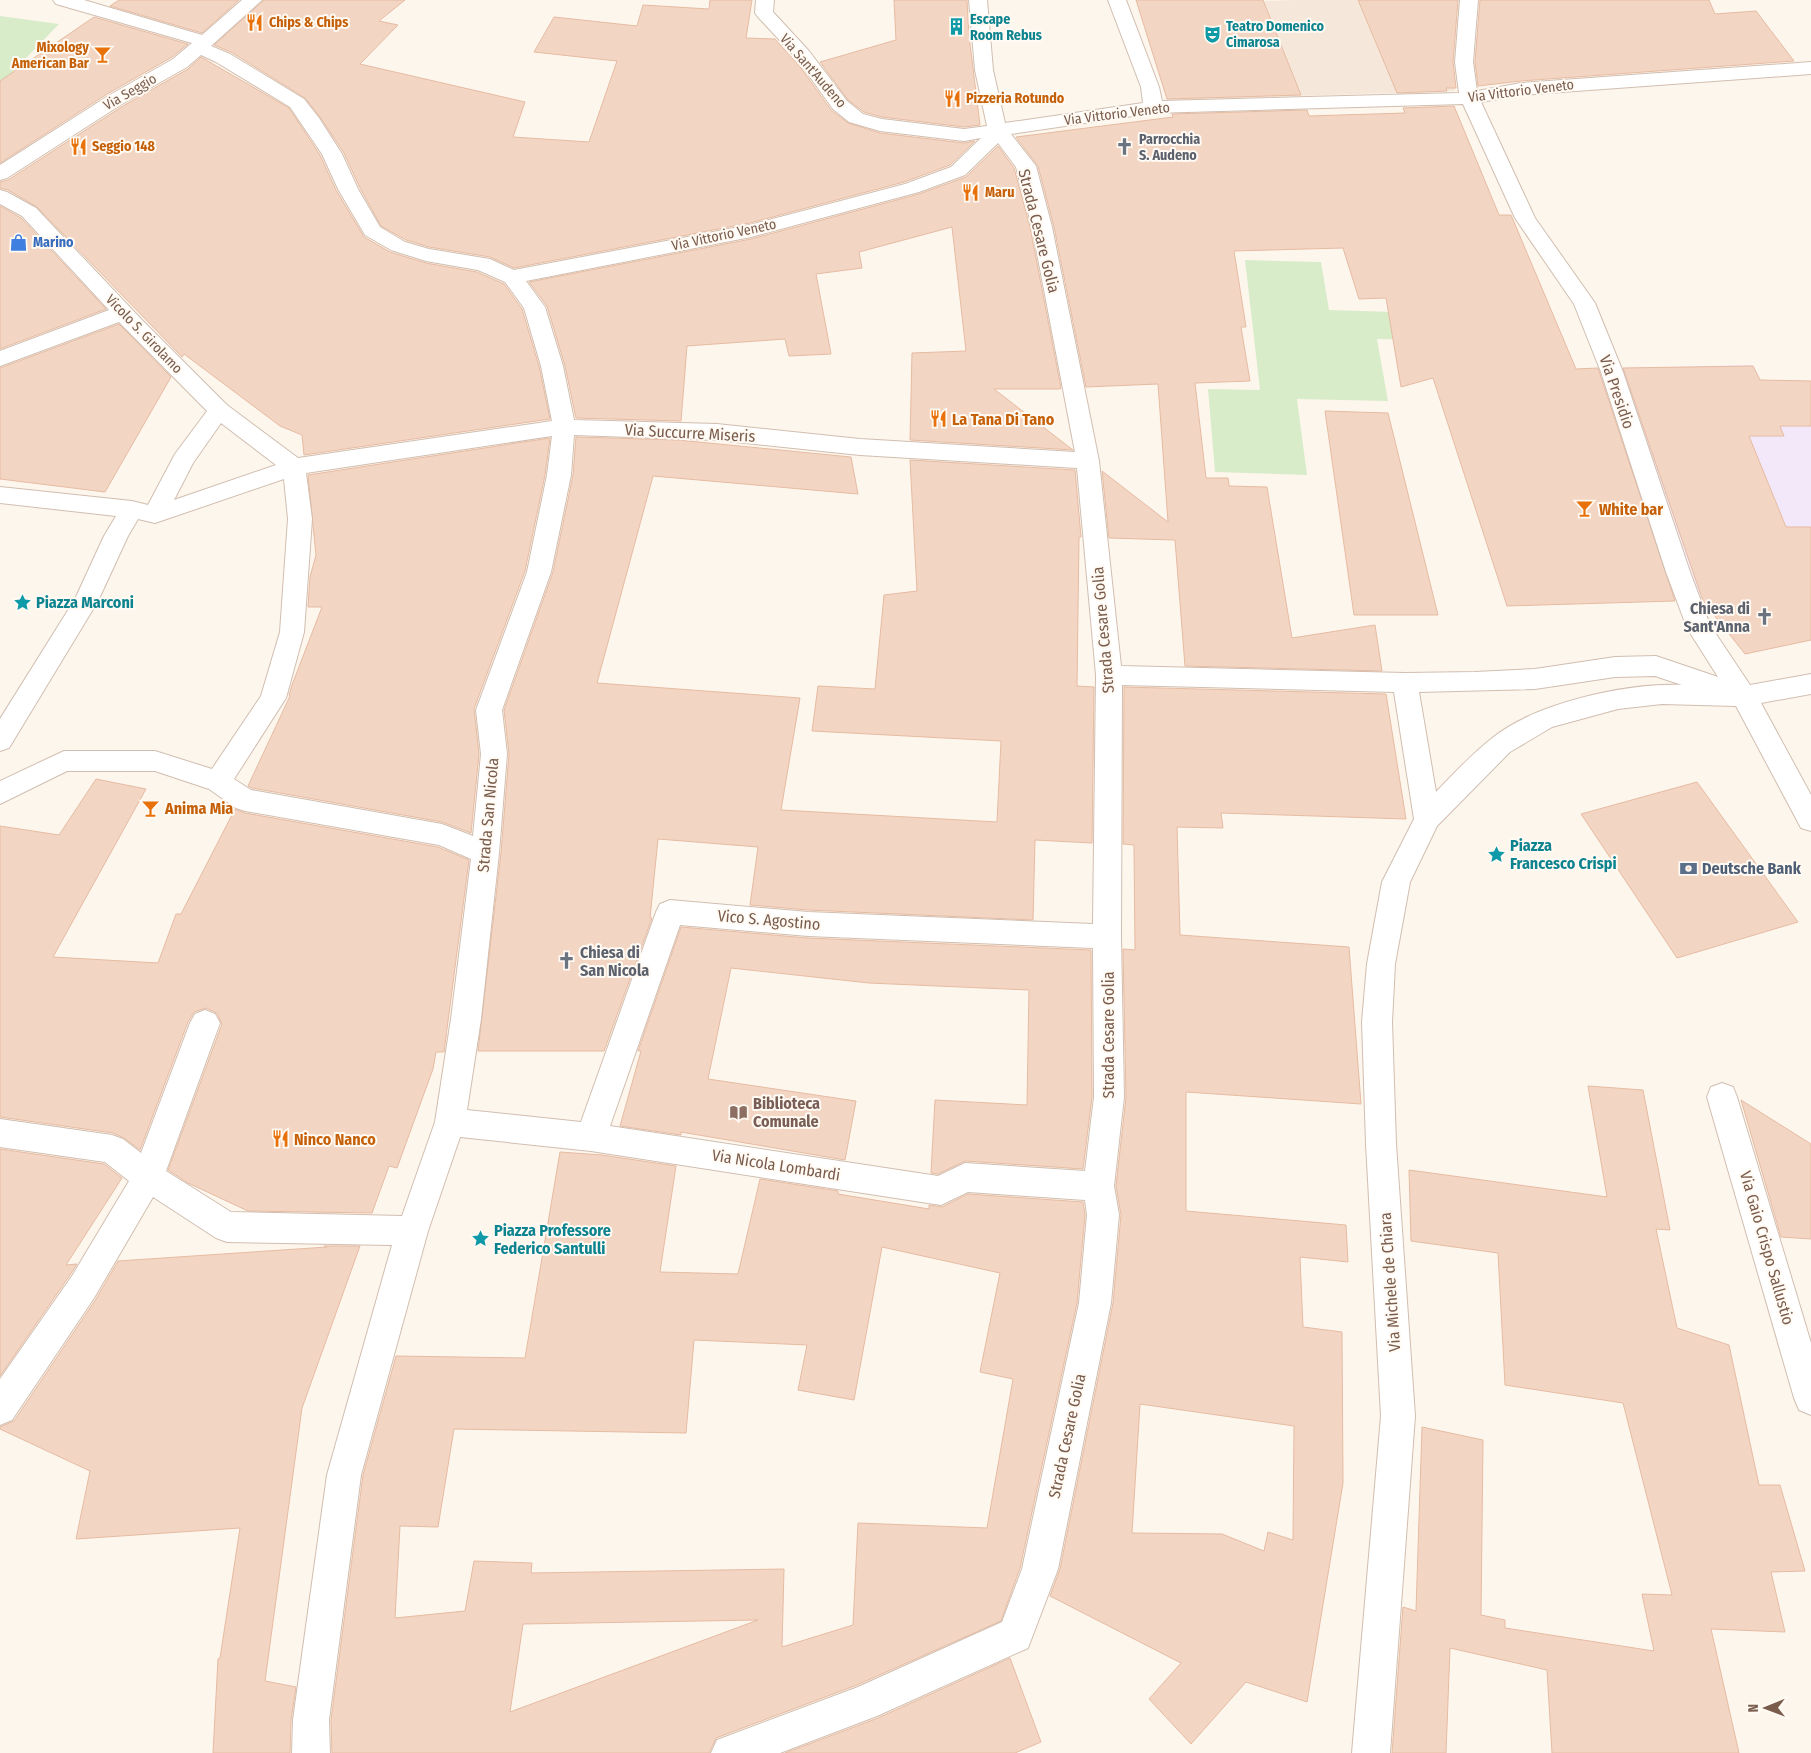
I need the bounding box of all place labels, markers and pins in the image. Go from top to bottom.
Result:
place label: Escape Room Rebus [970,11,1042,44]
restaurant icon: Chips & Chips [245,12,265,32]
place label: Chips & Chips [269,14,348,31]
building icon: Escape Room Rebus [946,17,966,37]
place label: Teatro Domenico Cimarosa [1226,18,1324,51]
theatre icon: Teatro Domenico Cimarosa [1202,24,1222,44]
place label: Mixology American Bar [11,39,90,72]
bar icon: Mixology American Bar [93,45,113,65]
restaurant icon: Pizzeria Rotundo [942,88,962,108]
place label: Pizzeria Rotundo [966,90,1065,107]
place label: Parrocchia S. Audeno [1139,131,1200,164]
restaurant icon: Seggio 148 [68,136,88,156]
church icon: Parrocchia S. Audeno [1115,137,1135,157]
place label: Seggio 148 [92,138,155,155]
restaurant icon: Maru [961,182,981,202]
place label: Maru [985,184,1014,201]
shop icon: Marino [9,232,29,252]
place label: Marino [33,234,74,251]
restaurant icon: La Tana Di Tano [928,409,948,429]
place label: La Tana Di Tano [952,410,1055,429]
bar icon: White bar [1575,499,1595,519]
place label: White bar [1599,500,1663,519]
place icon: Piazza Marconi [12,592,32,612]
place label: Piazza Marconi [36,593,134,612]
place label: Chiesa di Sant'Anna [1683,599,1750,636]
church icon: Chiesa di Sant'Anna [1754,607,1774,627]
bar icon: Anima Mia [141,798,161,818]
place label: Anima Mia [164,799,233,818]
place label: Piazza Francesco Crispi [1510,836,1617,873]
place icon: Piazza Francesco Crispi [1486,844,1506,864]
bank icon: Deutsche Bank [1678,858,1698,878]
place label: Deutsche Bank [1702,859,1802,878]
place label: Chiesa di San Nicola [580,943,649,980]
church icon: Chiesa di San Nicola [556,951,576,971]
place label: Biblioteca Comunale [753,1094,820,1131]
library icon: Biblioteca Comunale [729,1102,749,1122]
restaurant icon: Ninco Nanco [270,1129,290,1149]
place label: Ninco Nanco [294,1130,376,1149]
place label: Piazza Professore Federico Santulli [494,1221,611,1258]
place icon: Piazza Professore Federico Santulli [470,1229,490,1249]

